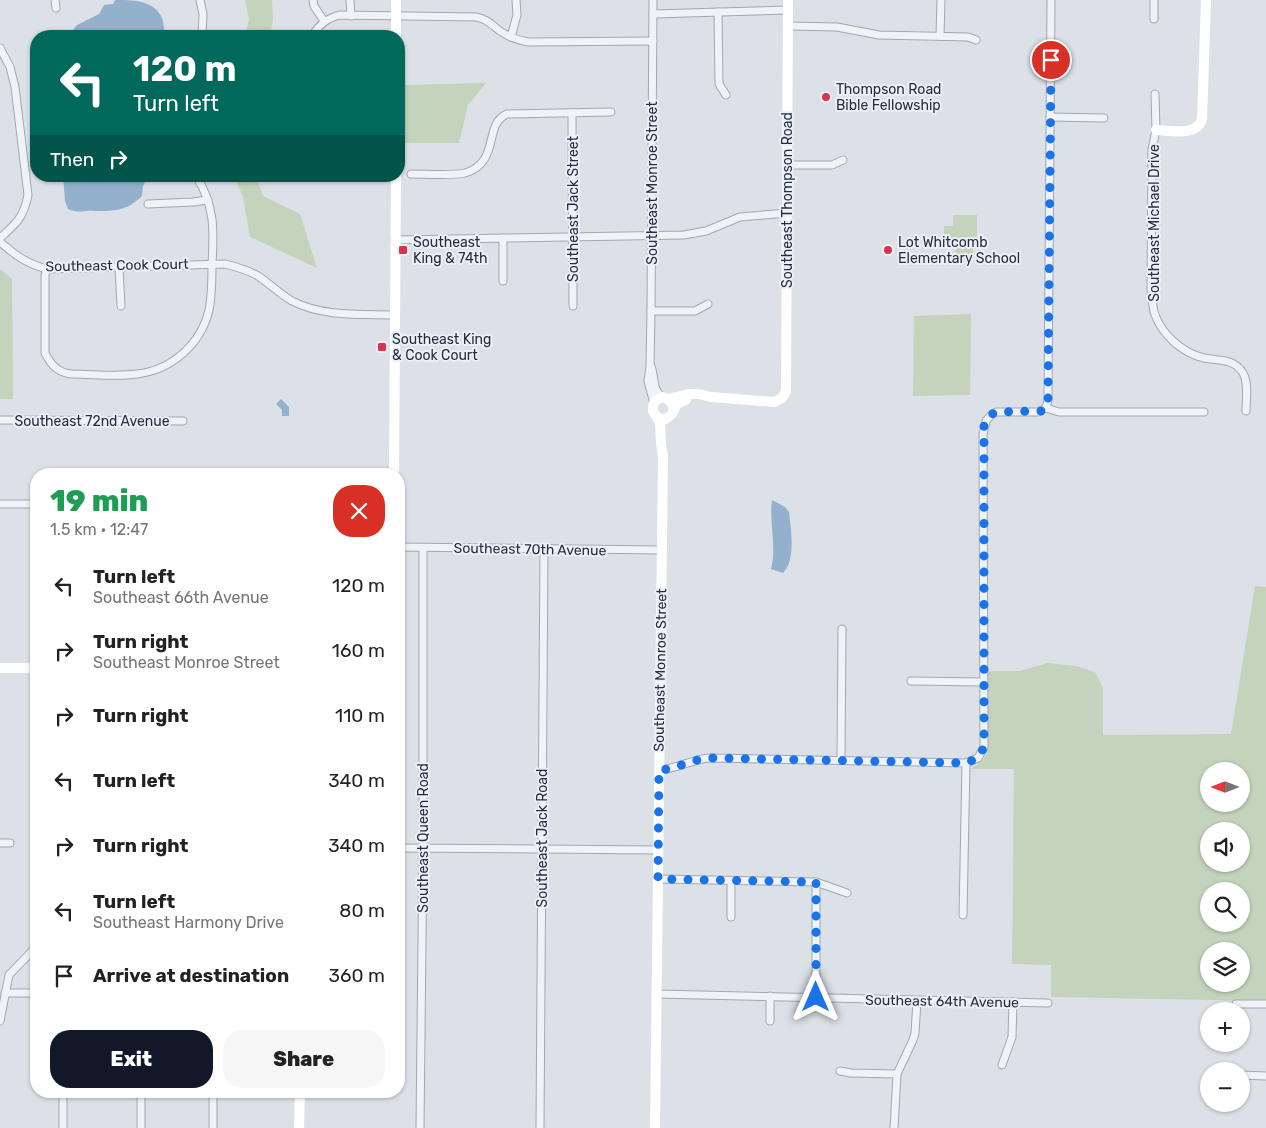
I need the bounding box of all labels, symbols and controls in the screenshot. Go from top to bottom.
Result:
pin [1030,39,1072,81]
icon: arrive [1037,46,1065,74]
text: 120 m [133,48,236,90]
icon: left [50,50,115,115]
place label: Thompson Road Bible Fellowship [836,81,941,114]
text: Turn left [133,90,219,117]
marker: Thompson Road Bible Fellowship [820,91,832,103]
street label: Southeast Monroe Street [644,101,661,265]
street label: Southeast Thompson Road [779,112,796,288]
street label: Southeast Jack Street [565,135,582,282]
street label: Southeast Michael Drive [1146,144,1163,302]
icon: right [104,145,132,173]
text: Then [50,148,94,171]
place label: Southeast King & 74th [413,234,488,267]
place label: Lot Whitcomb Elementary School [898,234,1020,267]
marker: Southeast King & 74th [397,244,409,256]
marker: Lot Whitcomb Elementary School [882,244,894,256]
street label: Southeast Cook Court [45,256,189,275]
place label: Southeast King & Cook Court [392,331,491,364]
marker: Southeast King & Cook Court [376,341,388,353]
street label: Southeast 72nd Avenue [14,413,170,430]
text: 19 min [50,483,148,519]
button: close [333,485,385,537]
text: 1.5 km · 12:47 [50,520,148,539]
street label: Southeast 70th Avenue [453,540,607,559]
text: Turn left [93,565,175,588]
icon: left [50,572,78,600]
text: 120 m [332,574,385,597]
text: Southeast 66th Avenue [93,588,269,607]
street label: Southeast Monroe Street [651,588,670,752]
text: Turn right [93,630,188,653]
icon: right [50,637,78,665]
text: 160 m [332,639,385,662]
text: Southeast Monroe Street [93,653,280,672]
icon: right [50,702,78,730]
text: Turn right [93,704,188,727]
text: 110 m [335,704,385,727]
north arrow [1200,762,1250,812]
map controls [1200,762,1250,1112]
street label: Southeast Queen Road [415,763,432,913]
icon: left [50,767,78,795]
text: Turn left [93,769,175,792]
text: 340 m [328,769,385,792]
street label: Southeast Jack Road [534,769,551,907]
button: sound [1200,822,1250,872]
icon: right [50,832,78,860]
text: Turn right [93,834,188,857]
text: 340 m [328,834,385,857]
button: search [1200,882,1250,932]
text: Turn left [93,890,175,913]
icon: left [50,897,78,925]
text: 80 m [339,899,385,922]
text: Southeast Harmony Drive [93,913,284,932]
button: layers [1200,942,1250,992]
icon: arrive [50,962,78,990]
text: Arrive at destination [93,964,289,987]
text: 360 m [329,964,385,987]
position arrow [789,970,841,1022]
street label: Southeast 64th Avenue [865,992,1019,1011]
button: + [1200,1002,1250,1052]
button: Exit [50,1030,213,1088]
button: Share [223,1030,385,1088]
button: − [1200,1062,1250,1112]

